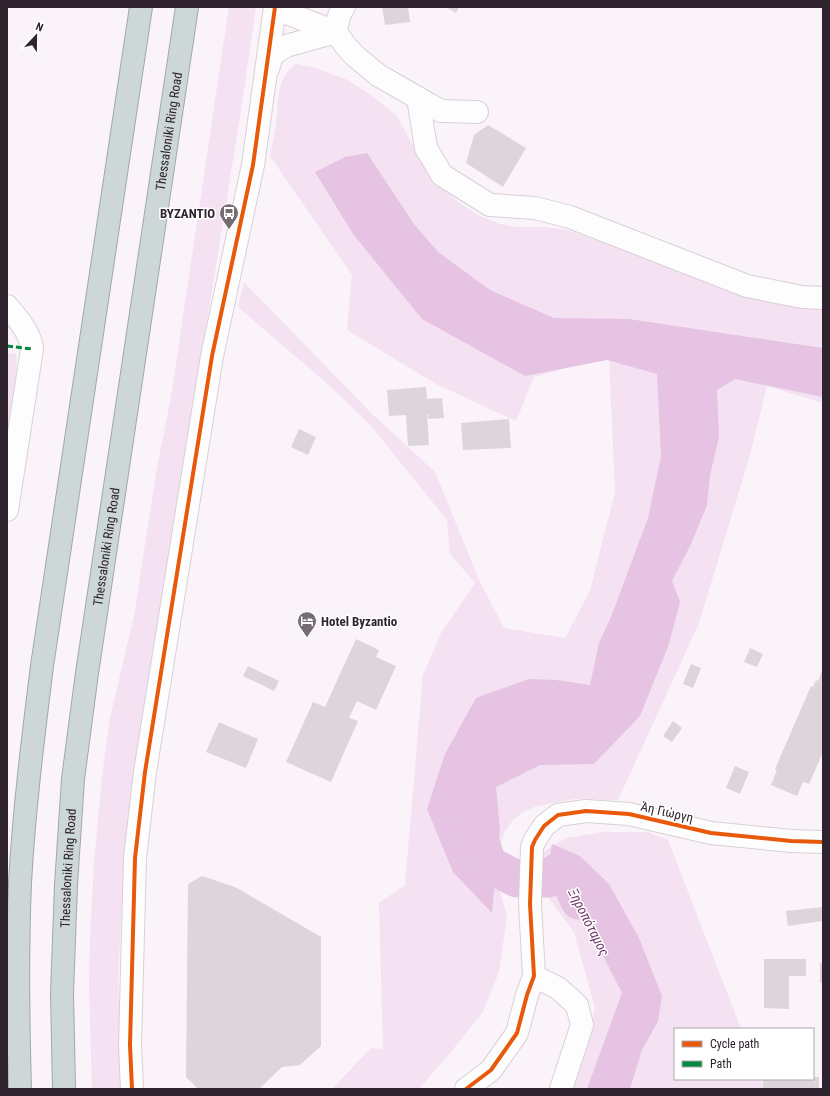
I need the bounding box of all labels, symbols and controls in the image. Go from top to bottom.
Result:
north arrow [16,16,56,56]
text: N [34,20,45,35]
street label: Thessaloniki Ring Road [152,71,185,192]
bus stop icon: ΒΥΖΑΝΤΙΟ [218,202,240,230]
place label: ΒΥΖΑΝΤΙΟ [160,206,215,221]
street label: Thessaloniki Ring Road [90,486,122,607]
hotel icon: Hotel Byzantio [296,610,318,638]
place label: Hotel Byzantio [321,614,398,629]
street label: Άη Γιώργη [639,799,695,825]
street label: Thessaloniki Ring Road [57,808,79,928]
water label: Ξηροπόταμος [565,886,613,958]
legend [674,1028,814,1080]
text: Cycle path [710,1037,760,1051]
text: Path [710,1057,732,1071]

